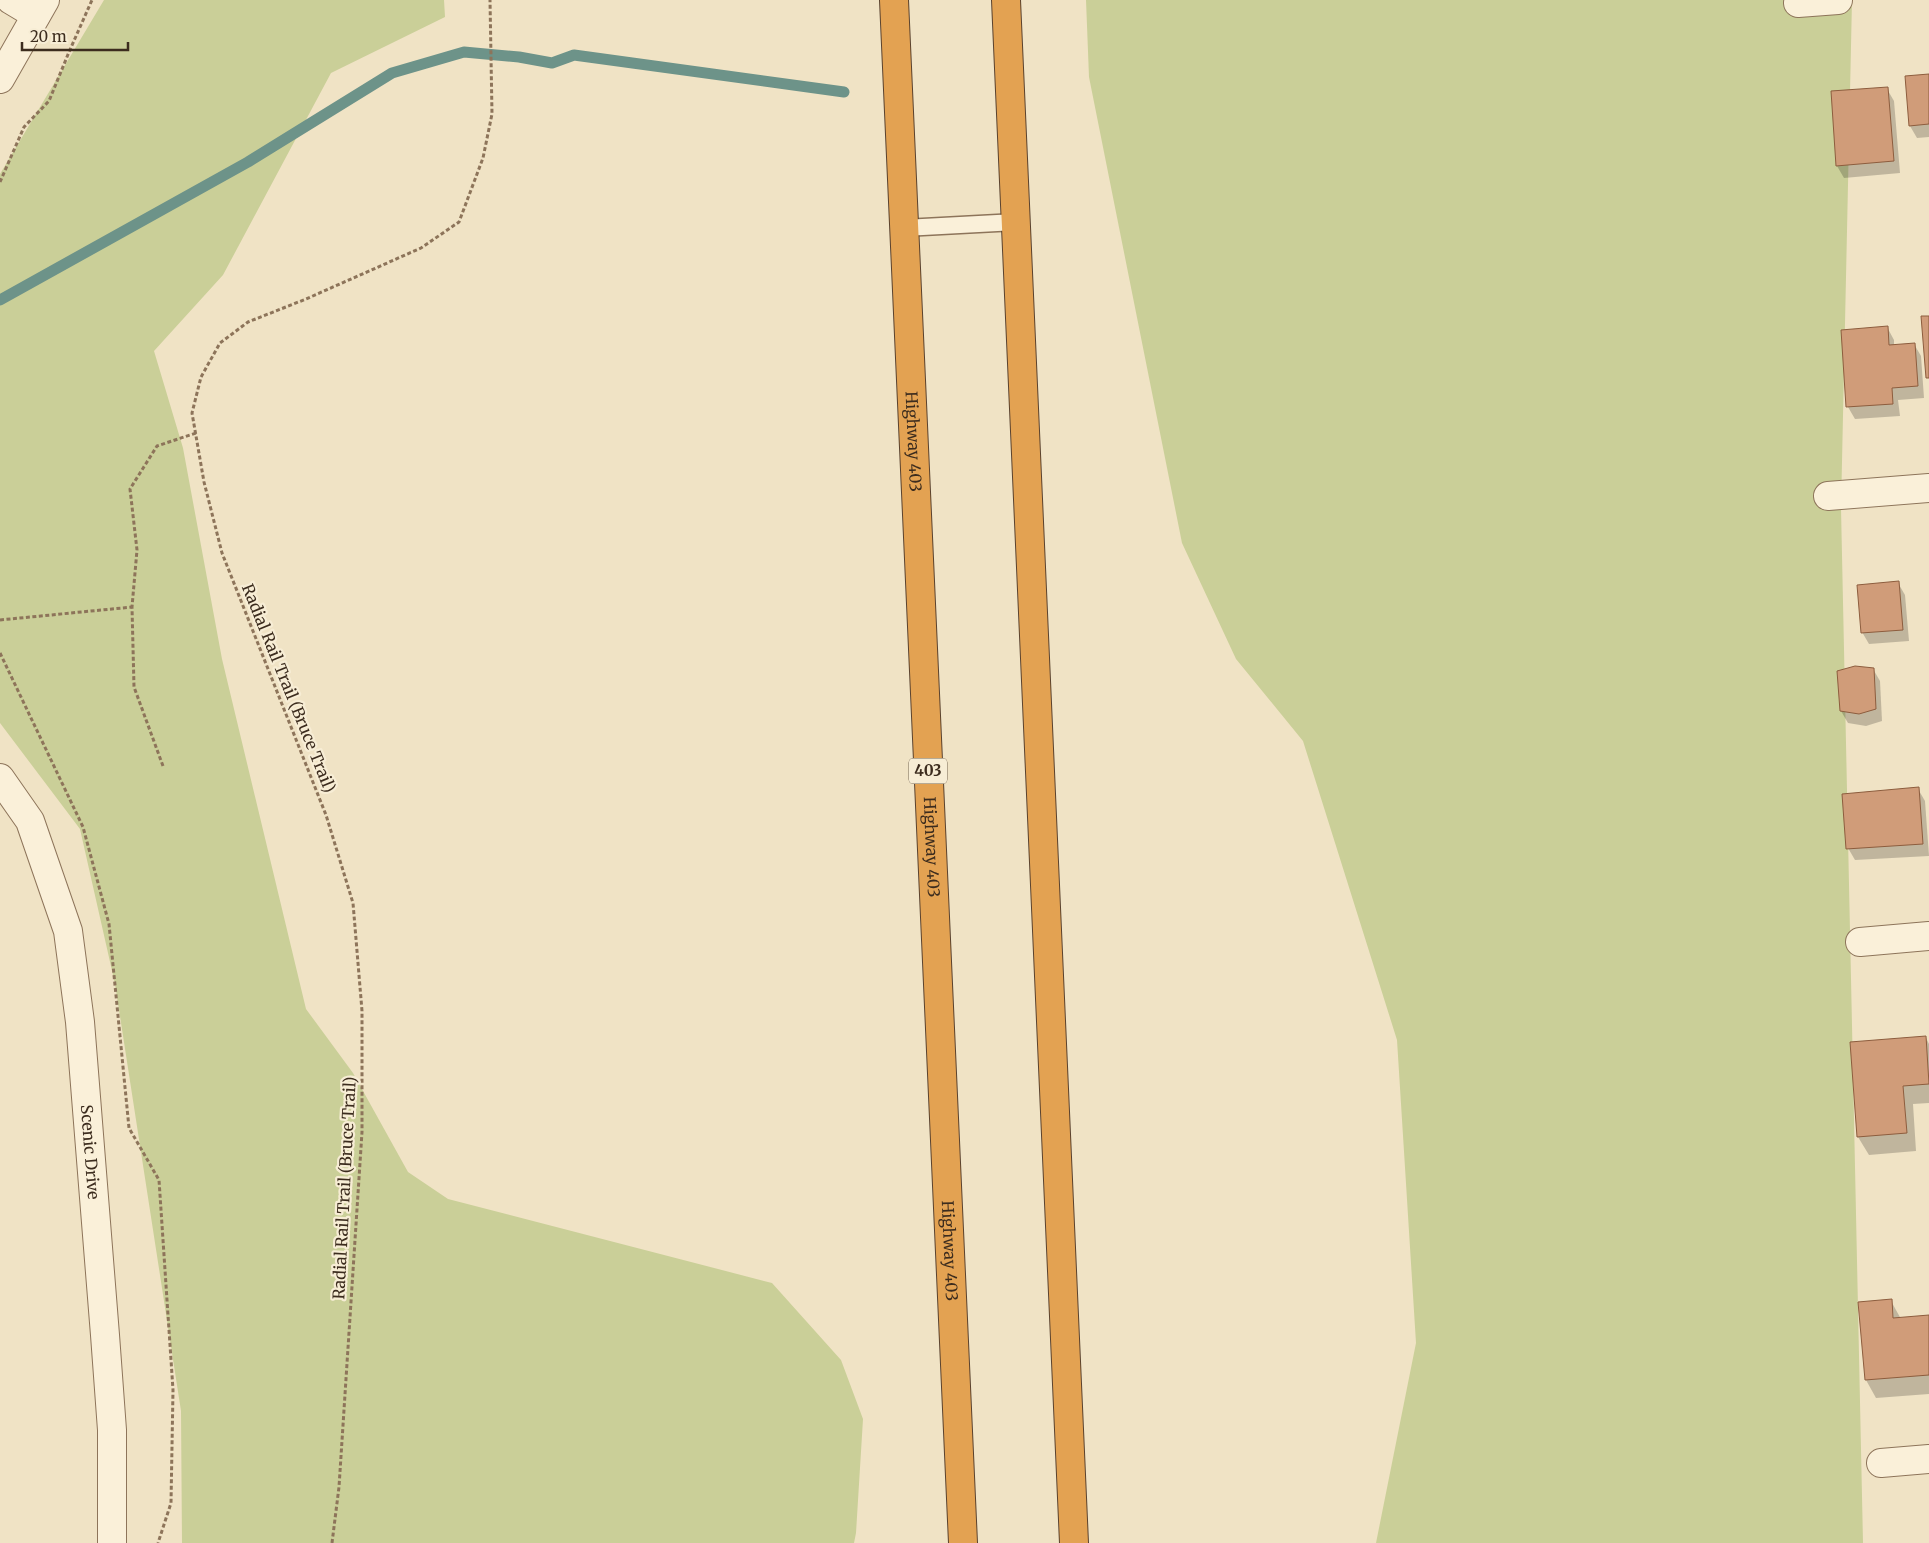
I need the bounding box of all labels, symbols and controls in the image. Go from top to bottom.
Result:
scale bar [22,20,129,52]
text: 20 m [30,27,67,46]
street label: Highway 403 [902,391,926,492]
street label: Radial Rail Trail (Bruce Trail) [238,581,340,795]
road number: 403 [909,758,947,784]
street label: Highway 403 [920,796,944,898]
street label: Radial Rail Trail (Bruce Trail) [328,1076,360,1300]
street label: Scenic Drive [77,1104,104,1200]
street label: Highway 403 [938,1200,962,1302]

